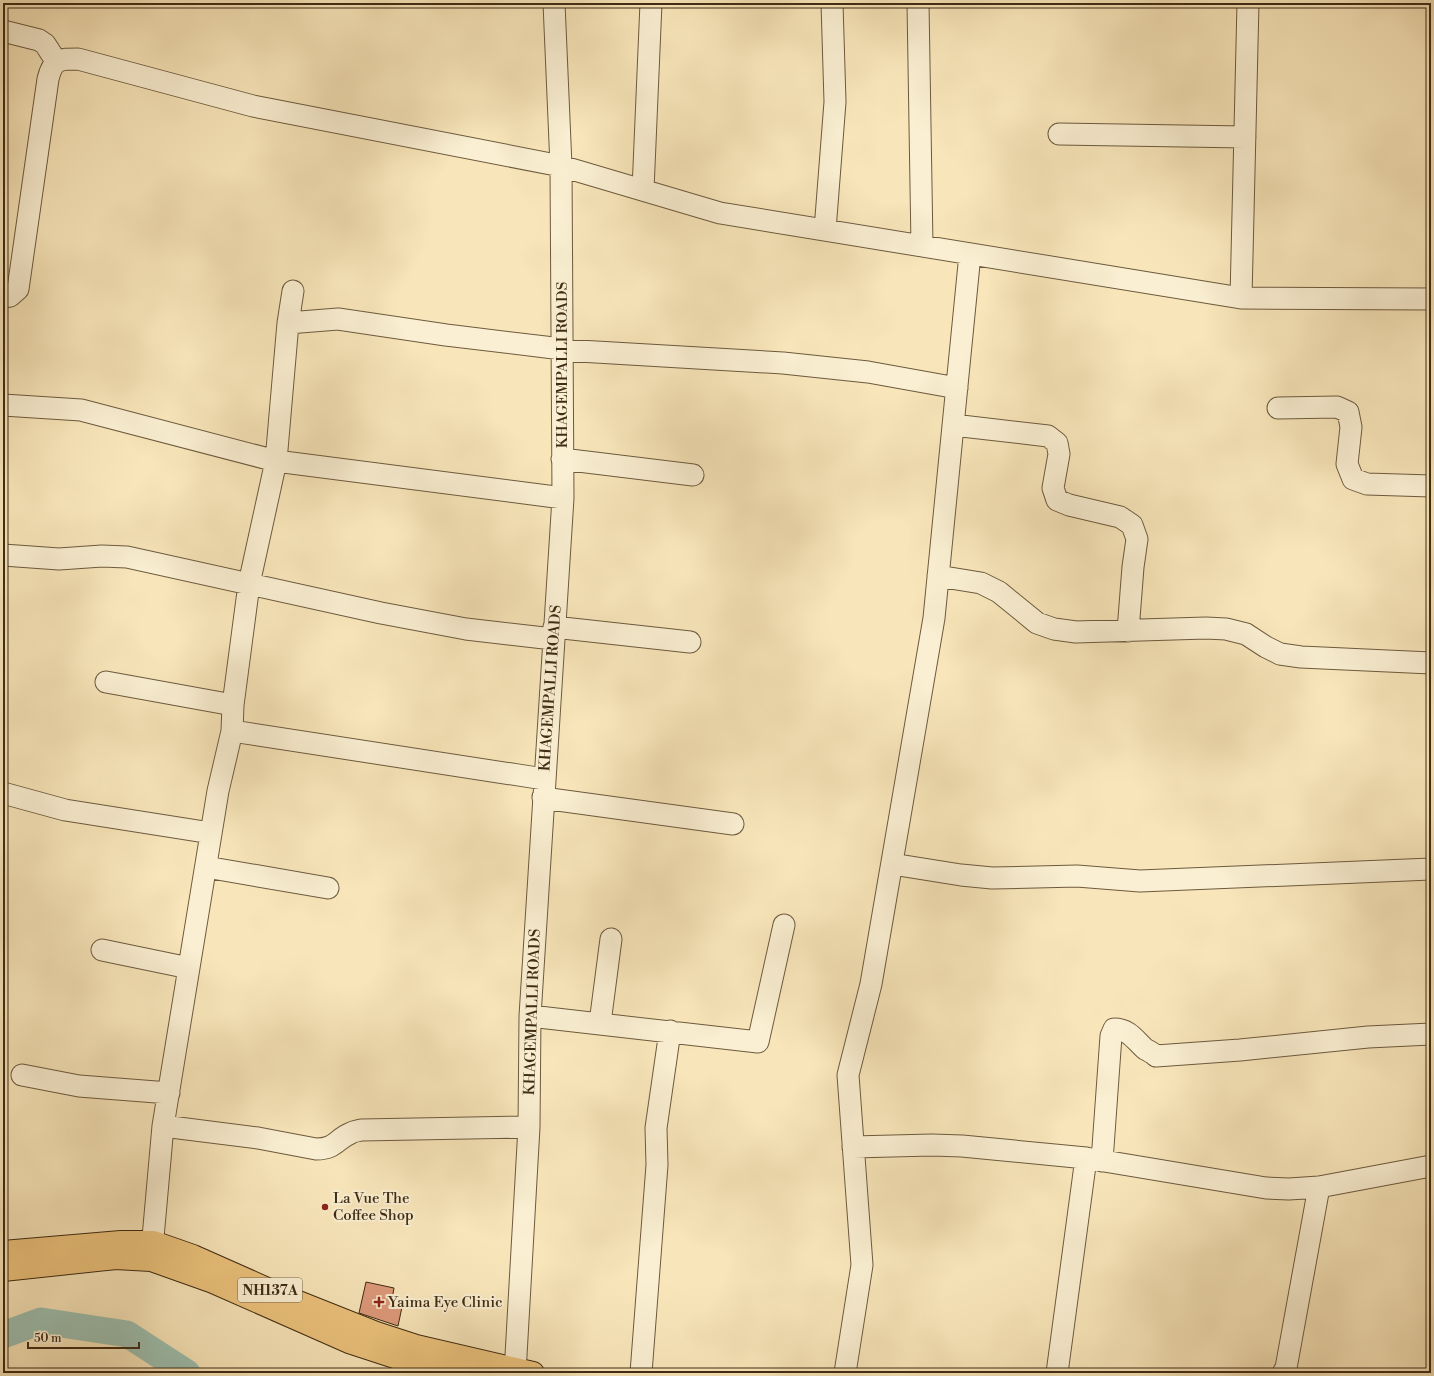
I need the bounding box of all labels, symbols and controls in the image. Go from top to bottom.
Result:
street label: KHAGEMPALLI ROADS [553,282,572,448]
street label: KHAGEMPALLI ROADS [535,604,566,772]
street label: KHAGEMPALLI ROADS [520,928,545,1096]
place label: La Vue The Coffee Shop [333,1189,414,1225]
marker: La Vue The Coffee Shop [320,1202,330,1212]
road number: NH137A [238,1278,302,1302]
place label: Yaima Eye Clinic [387,1293,503,1312]
marker: Yaima Eye Clinic [373,1296,385,1308]
scale bar [28,1324,139,1350]
text: 50 m [34,1331,62,1346]

